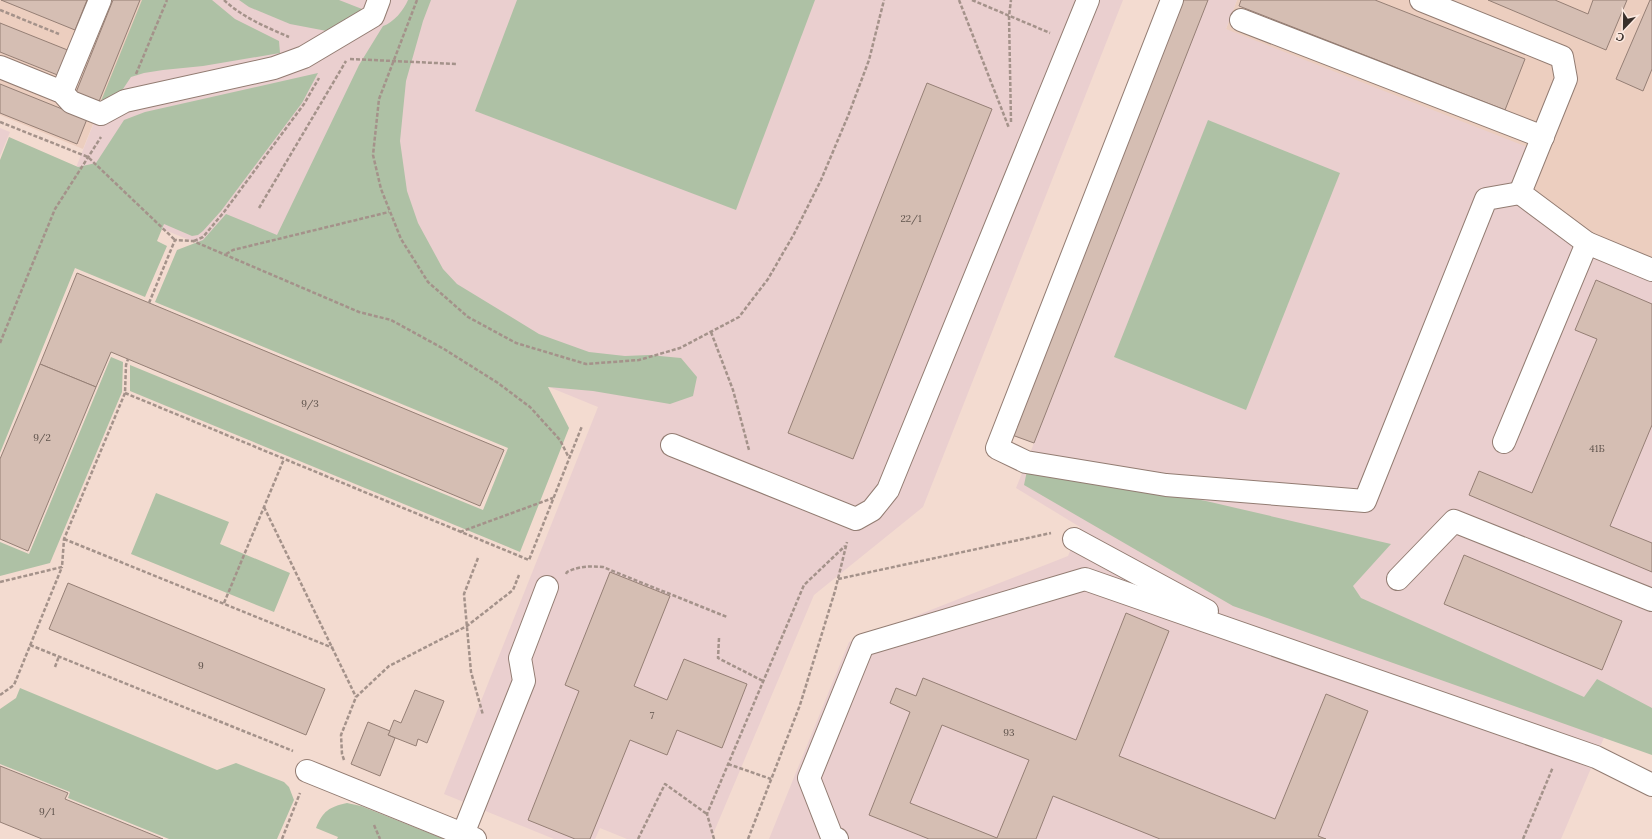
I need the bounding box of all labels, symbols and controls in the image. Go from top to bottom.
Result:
north arrow [1604,8,1644,48]
text: С [1614,29,1626,45]
house number: 22/1 [900,212,922,225]
house number: 9/3 [301,397,319,410]
house number: 9/2 [33,431,51,444]
house number: 41Б [1589,442,1605,455]
house number: 9 [198,659,204,672]
house number: 7 [650,709,655,722]
house number: 93 [1003,726,1015,739]
house number: 9/1 [39,805,55,818]

